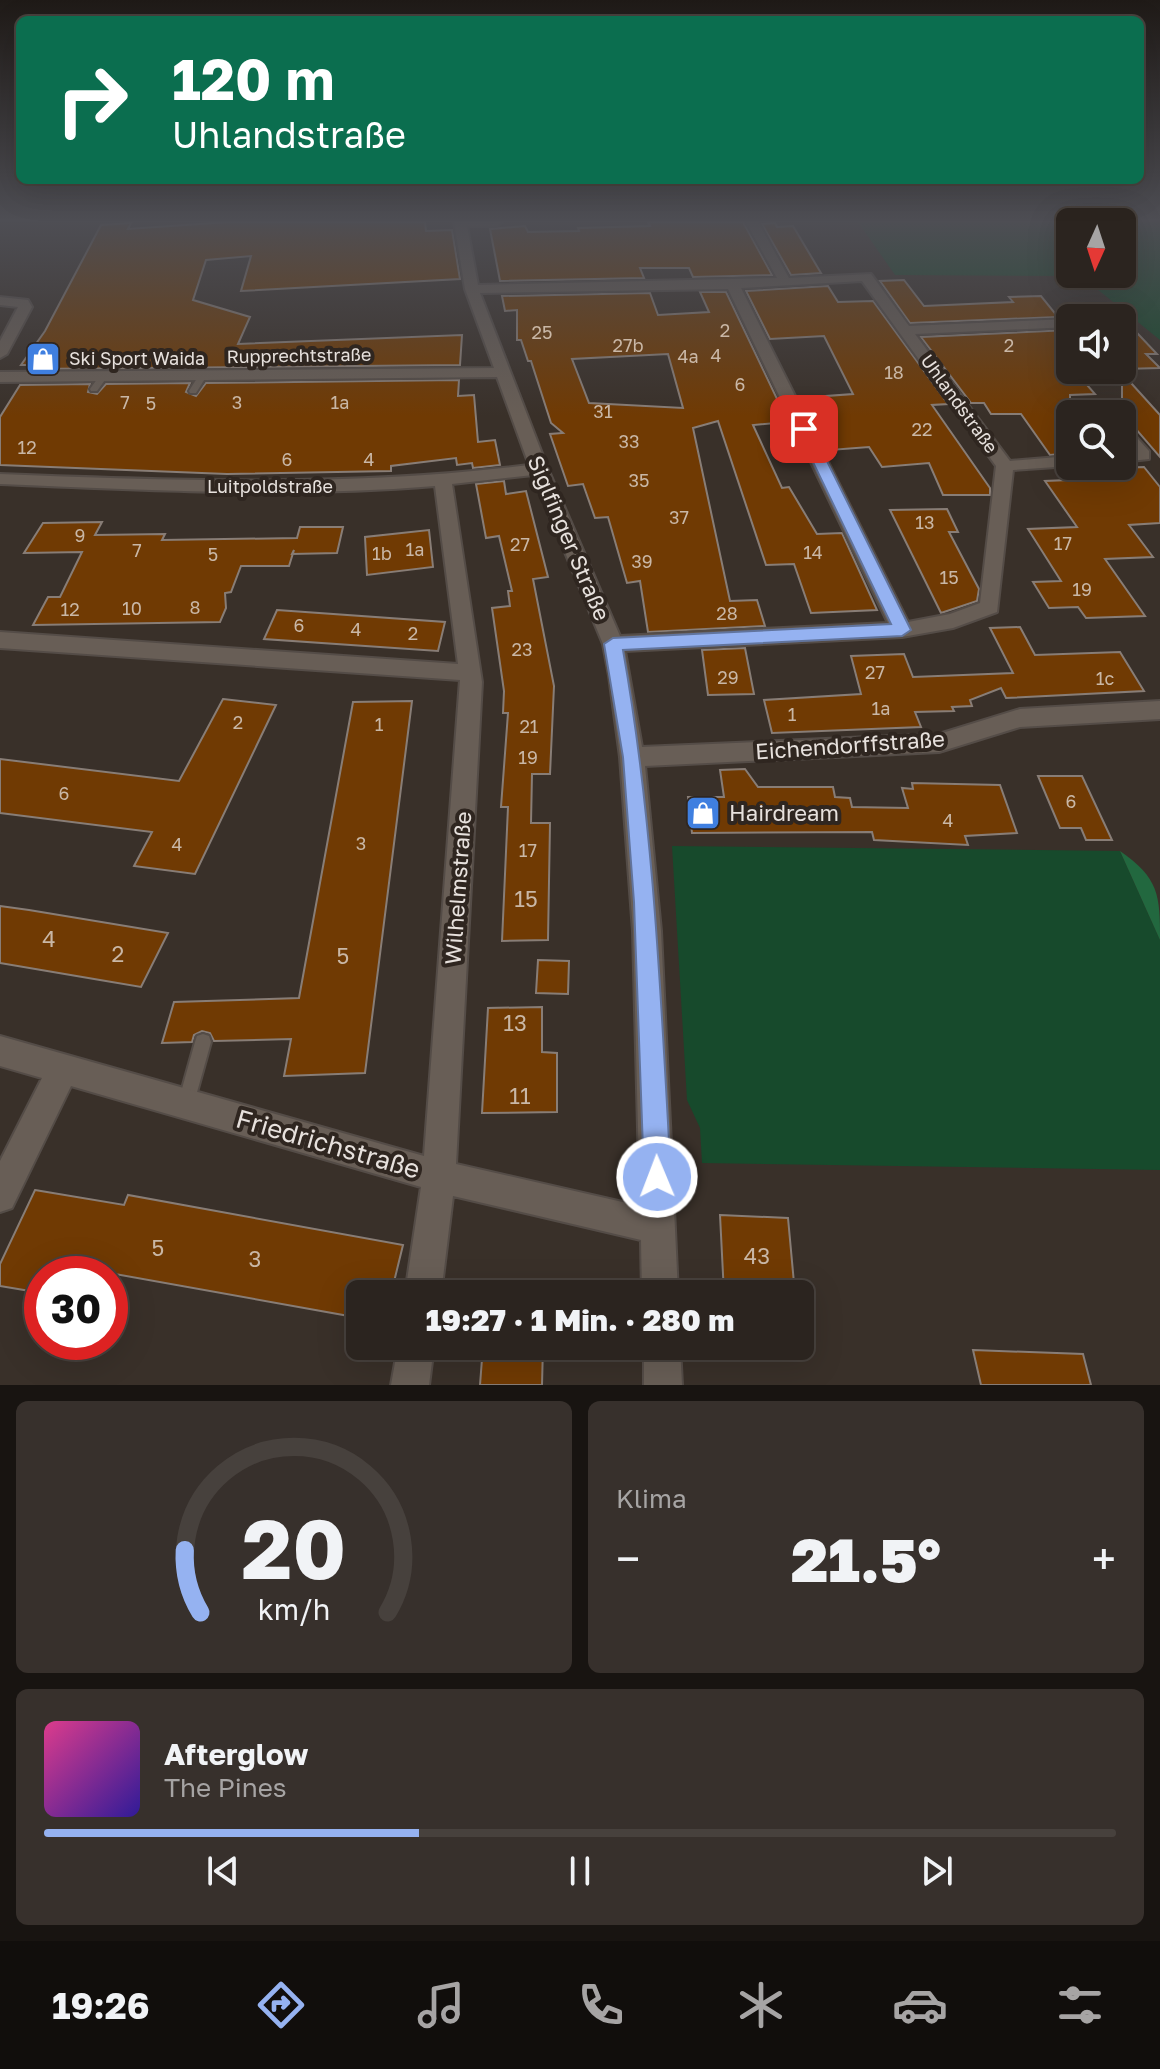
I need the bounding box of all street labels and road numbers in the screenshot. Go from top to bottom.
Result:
street label: Rupprechtstraße [226,343,372,367]
street label: Uhlandstraße [917,350,1003,457]
street label: Siglfinger Straße [523,451,616,624]
street label: Luitpoldstraße [207,475,333,497]
street label: Eichendorffstraße [754,724,946,765]
street label: Wilhelmstraße [439,810,476,966]
street label: Friedrichstraße [233,1102,424,1185]

